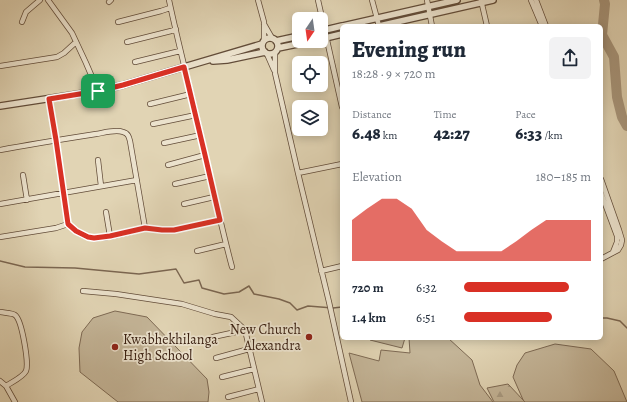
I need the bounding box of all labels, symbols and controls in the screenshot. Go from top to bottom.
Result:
north arrow [292,12,328,48]
map controls [292,12,328,136]
text: Evening run [352,35,466,65]
button: share [549,37,591,79]
button: locate [292,56,328,92]
text: 18:28 · 9 × 720 m [352,65,436,82]
pin [81,74,115,108]
icon: arrive [87,80,109,102]
button: layers [292,100,328,136]
text: Distance [352,107,391,122]
text: Time [434,107,457,122]
text: Pace [515,107,536,122]
text: 6.48 [352,122,381,145]
text: 42:27 [434,122,470,145]
text: 6:33 [515,122,542,145]
text: km [381,128,397,143]
text: /km [542,128,563,143]
text: Elevation [352,168,402,185]
text: 180–185 m [536,168,591,185]
text: 720 m [352,279,384,296]
text: 6:32 [416,279,437,296]
text: 1.4 km [352,309,386,326]
text: 6:51 [416,309,435,326]
place label: New Church Alexandra [230,320,302,355]
place label: Kwabhekhilanga High School [123,330,218,365]
marker: New Church Alexandra [304,332,314,342]
marker: Kwabhekhilanga High School [110,342,120,352]

